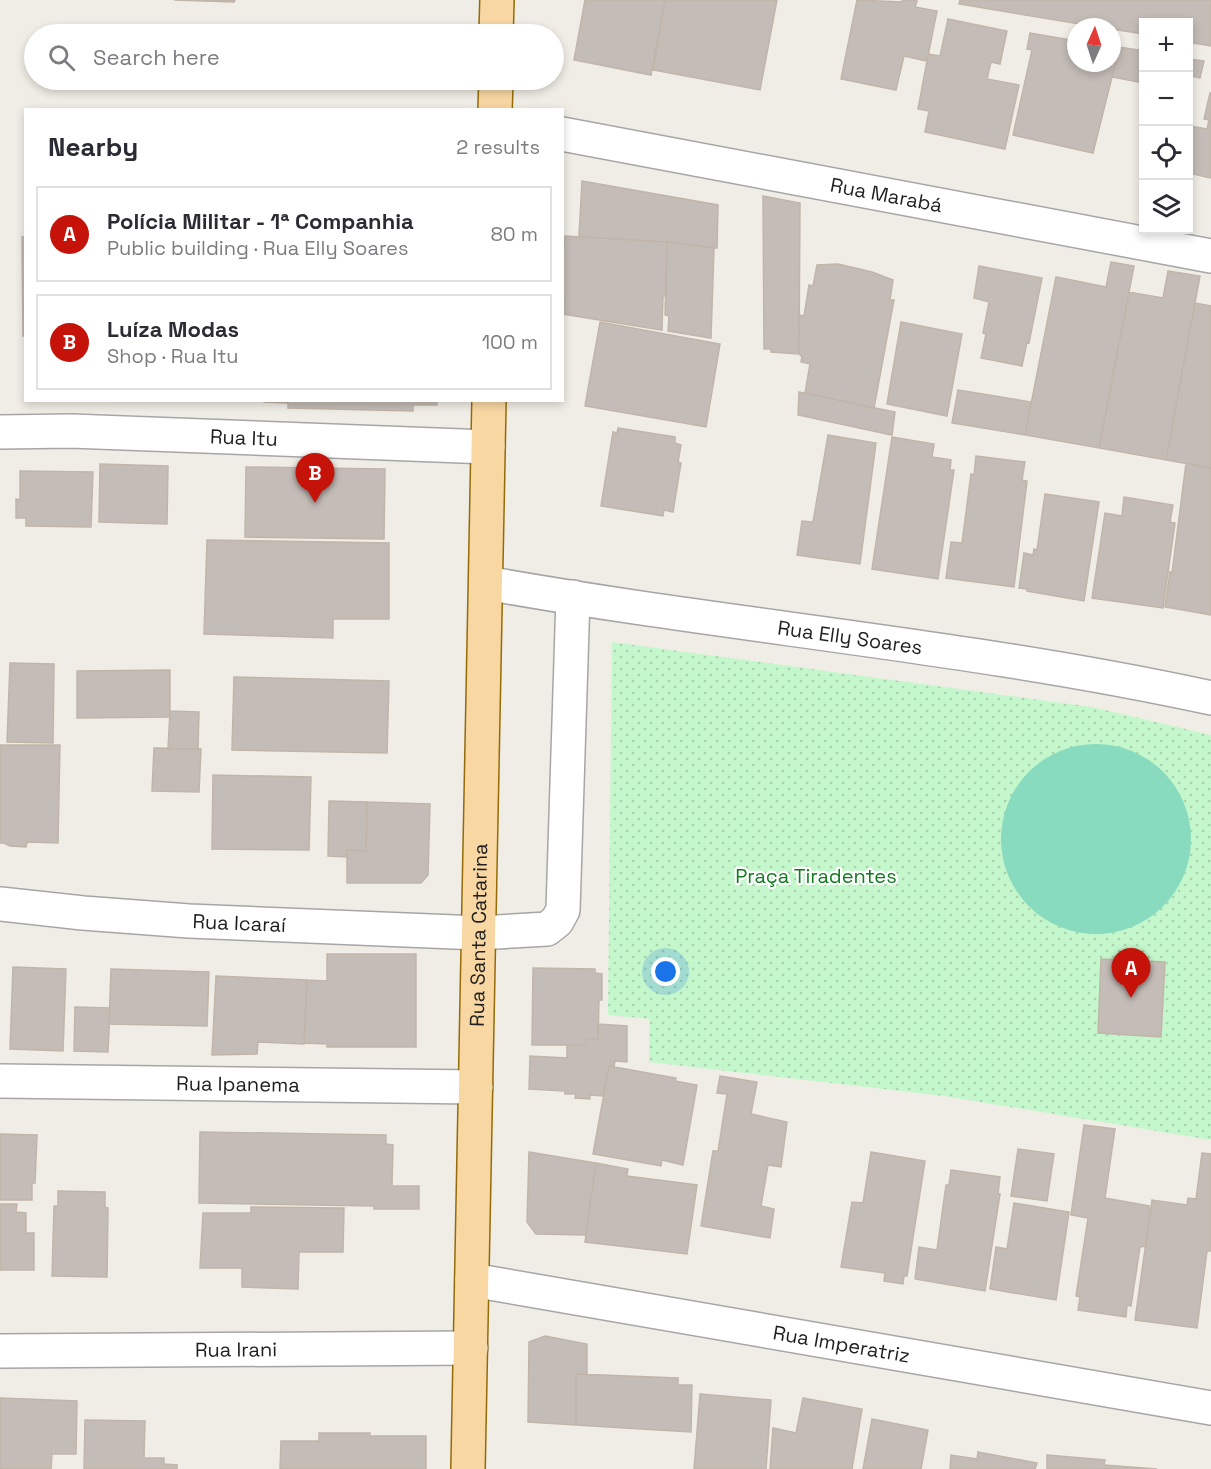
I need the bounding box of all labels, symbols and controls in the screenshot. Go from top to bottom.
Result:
north arrow [1067,18,1121,72]
map controls [1139,18,1193,234]
button: + [1139,18,1193,72]
search box [24,24,564,90]
icon: search [45,41,78,74]
text: Search here [93,43,220,71]
button: − [1139,72,1193,126]
button: locate [1139,126,1193,180]
text: Nearby [48,130,138,164]
text: 2 results [456,134,540,160]
street label: Rua Marabá [828,172,944,218]
button: layers [1139,180,1193,234]
text: Polícia Militar - 1ª Companhia [107,207,414,235]
text: A [63,221,76,247]
text: 80 m [490,221,538,247]
text: Public building · Rua Elly Soares [107,235,408,261]
text: Luíza Modas [107,315,239,343]
text: B [63,329,76,355]
text: 100 m [482,329,538,355]
text: Shop · Rua Itu [107,343,239,369]
street label: Rua Itu [209,423,278,452]
pin: B [296,454,334,503]
street label: Rua Elly Soares [776,614,924,660]
street label: Rua Santa Catarina [464,843,493,1027]
park label: Praça Tiradentes [735,863,897,889]
street label: Rua Icaraí [192,908,287,938]
pin: A [1112,948,1150,998]
your location [651,957,680,986]
street label: Rua Ipanema [176,1070,300,1098]
street label: Rua Imperatriz [771,1319,912,1369]
street label: Rua Irani [195,1336,277,1363]

